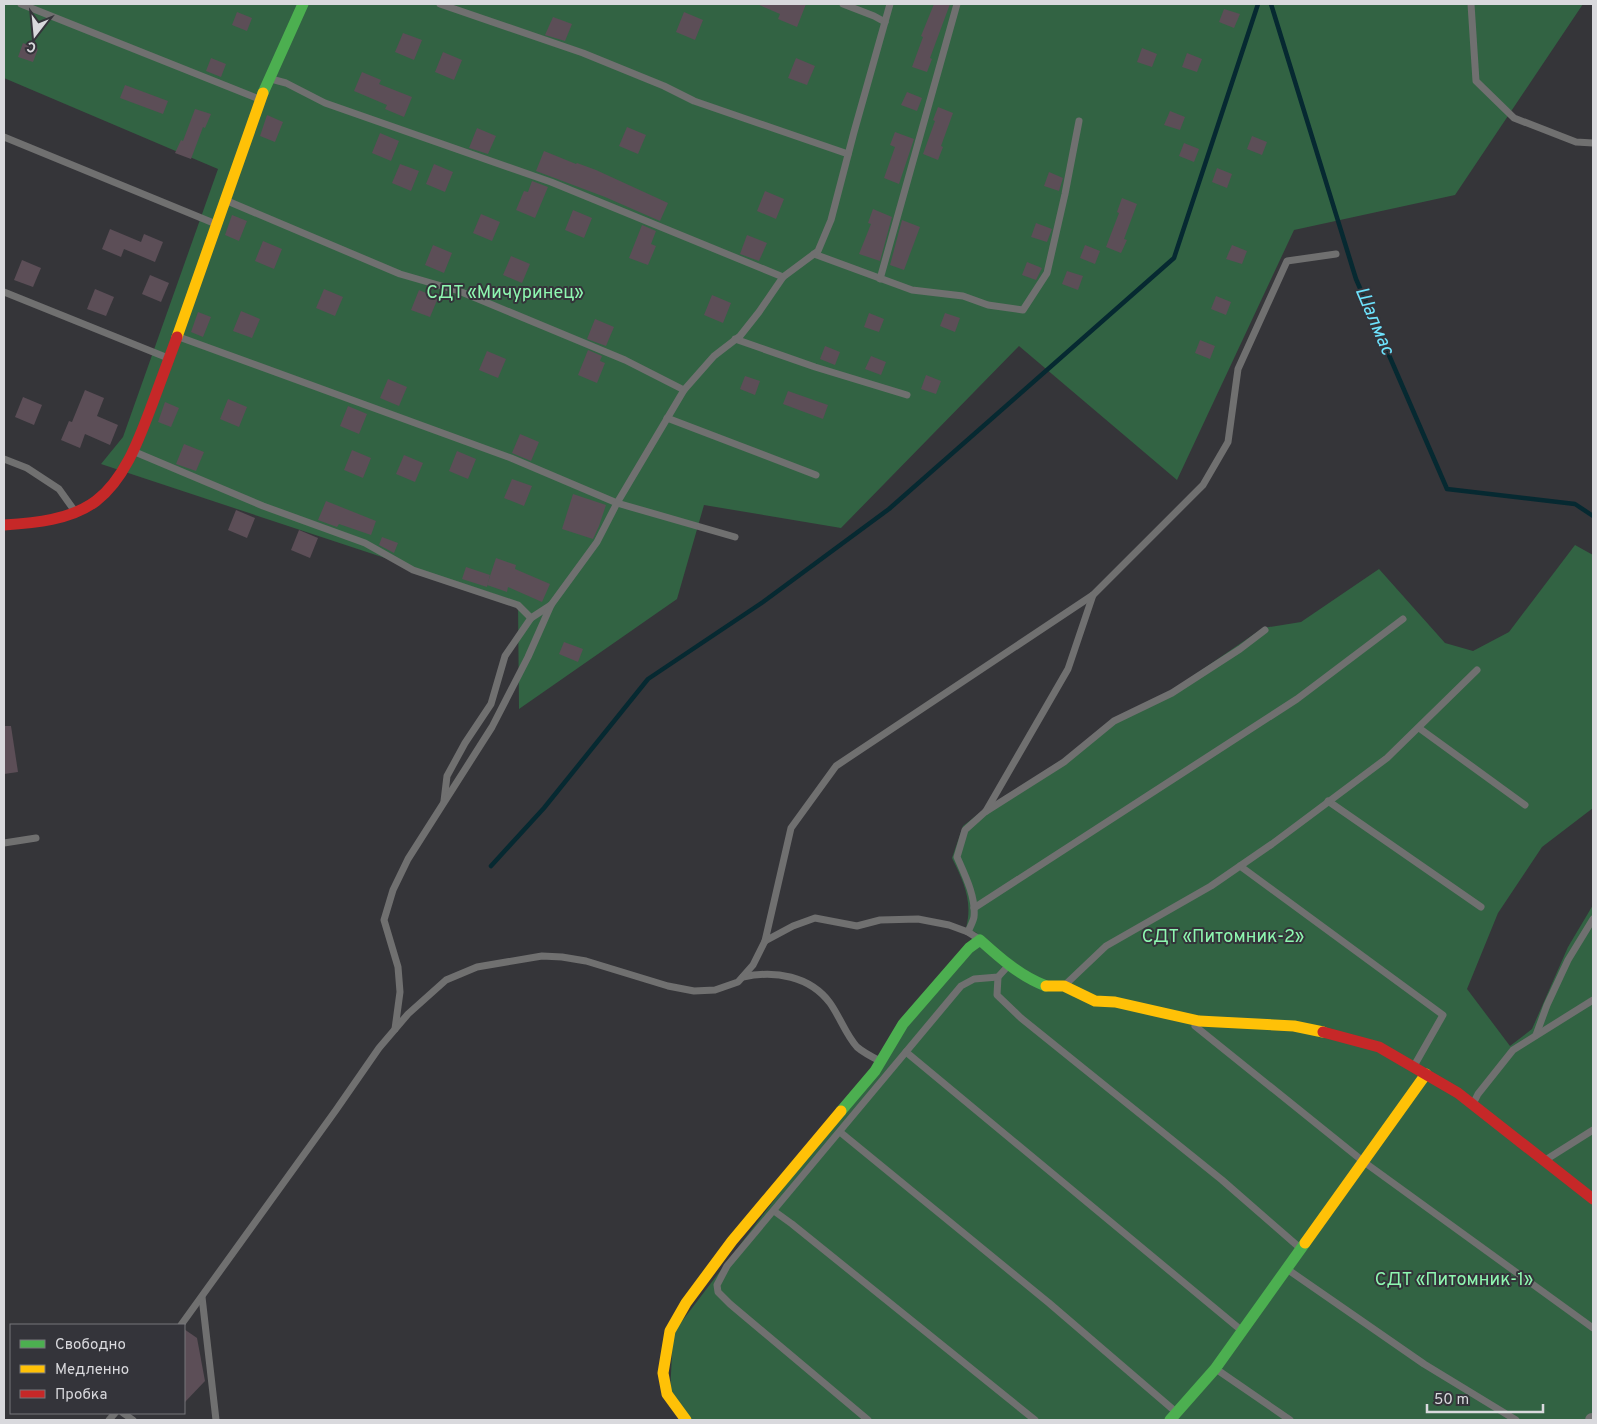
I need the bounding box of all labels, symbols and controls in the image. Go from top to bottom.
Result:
north arrow [10,10,60,60]
text: С [25,37,38,55]
park label: СДТ «Мичуринец» [426,282,584,305]
water label: Шалмас [1349,283,1399,360]
park label: СДТ «Питомник-2» [1142,926,1304,949]
park label: СДТ «Питомник-1» [1375,1269,1533,1292]
legend [10,1324,185,1414]
text: Свободно [55,1336,126,1355]
text: Медленно [55,1361,129,1380]
scale bar [1427,1382,1543,1414]
text: Пробка [55,1386,107,1405]
text: 50 m [1434,1391,1469,1410]

